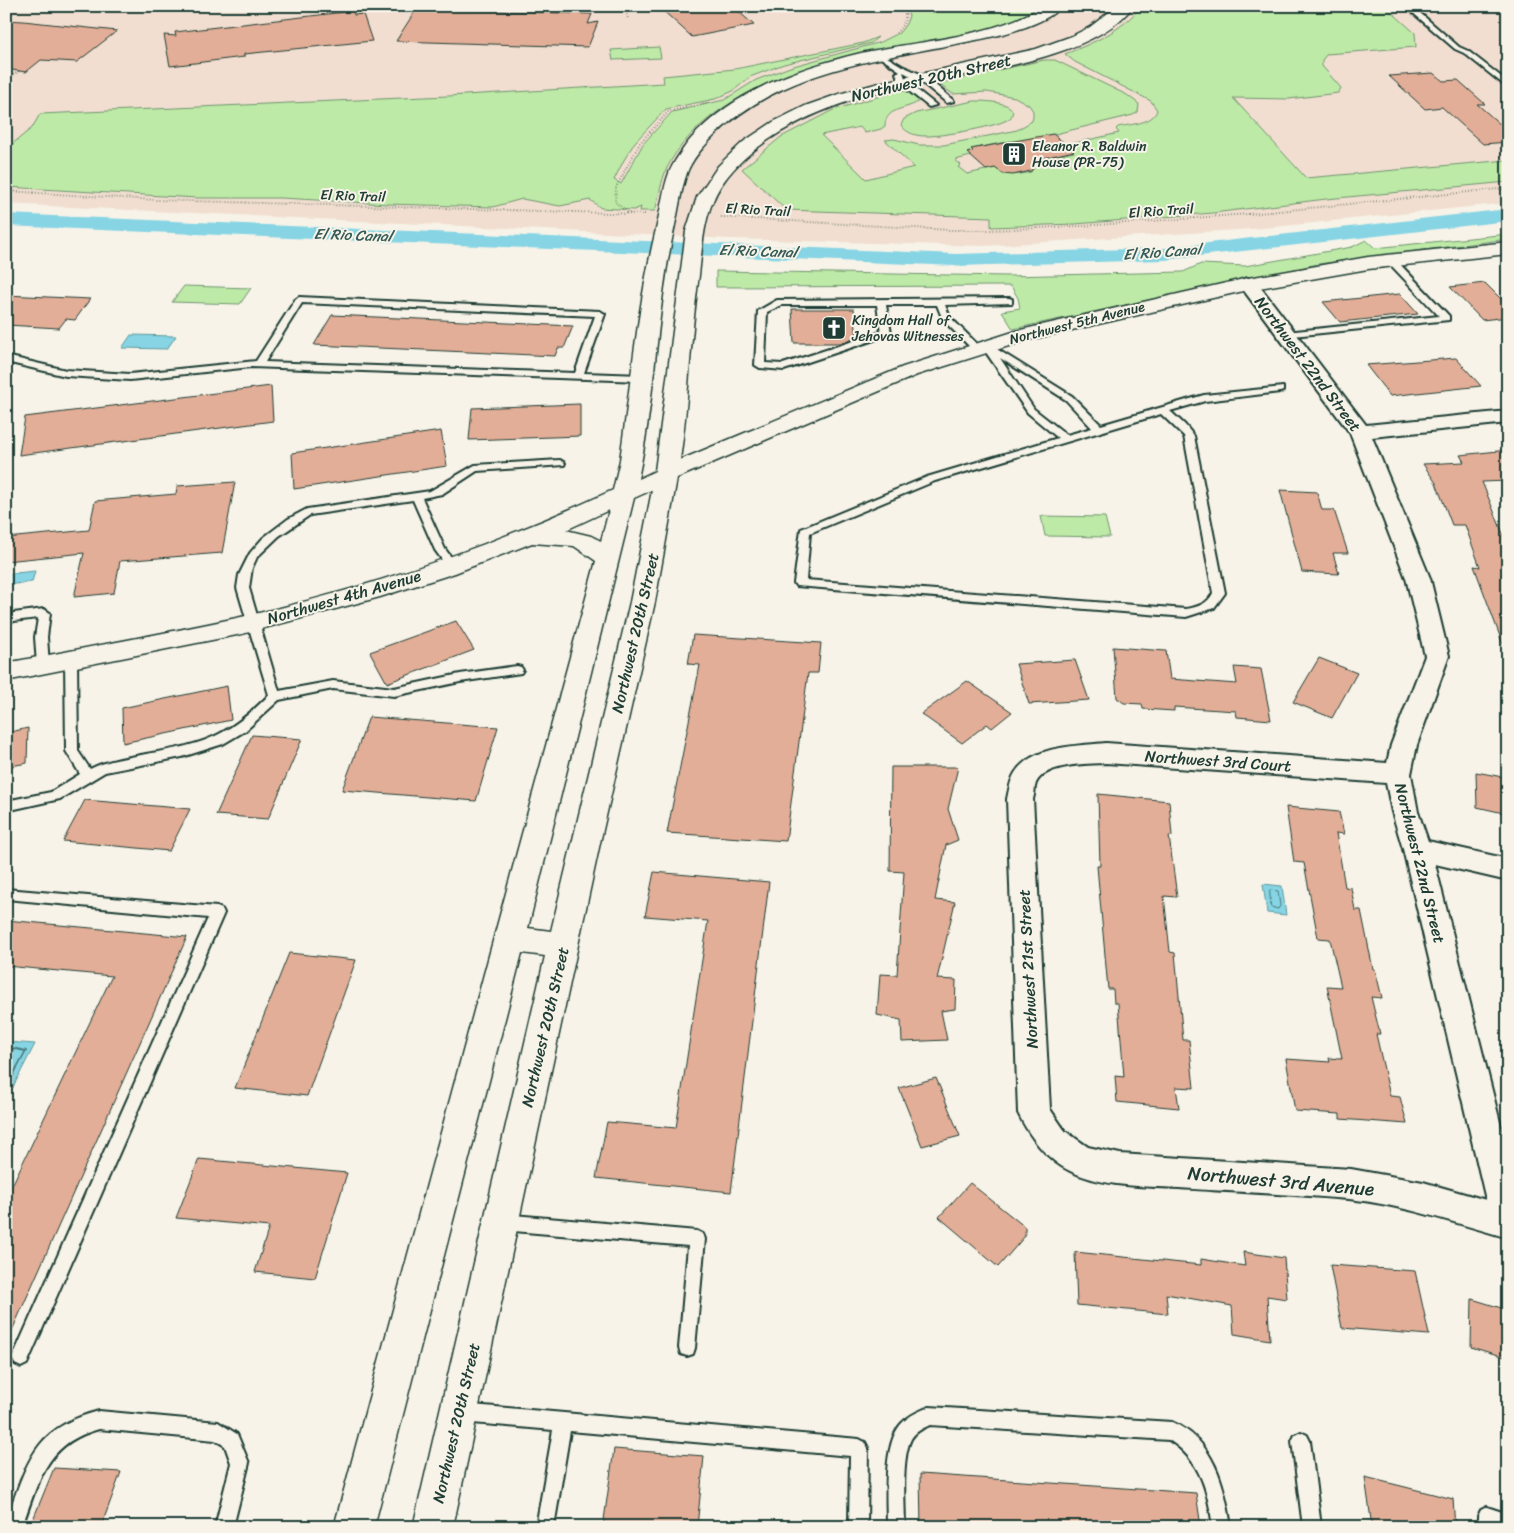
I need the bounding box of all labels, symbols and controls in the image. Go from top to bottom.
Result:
street label: Northwest 20th Street [848,45,1014,111]
place label: Eleanor R. Baldwin House (PR-75) [1032,134,1147,175]
building icon: Eleanor R. Baldwin House (PR-75) [1001,141,1027,167]
street label: El Rio Trail [320,182,387,210]
street label: El Rio Trail [725,196,792,224]
street label: El Rio Trail [1128,196,1195,226]
water label: El Rio Canal [314,221,396,249]
water label: El Rio Canal [1122,236,1206,268]
water label: El Rio Canal [719,237,801,265]
street label: Northwest 22nd Street [1247,290,1369,438]
street label: Northwest 5th Avenue [1007,294,1148,352]
place label: Kingdom Hall of Jehovas Witnesses [851,308,965,349]
church icon: Kingdom Hall of Jehovas Witnesses [821,315,847,341]
street label: Northwest 20th Street [602,550,668,716]
street label: Northwest 4th Avenue [264,561,425,633]
street label: Northwest 3rd Court [1144,741,1292,781]
street label: Northwest 22nd Street [1386,780,1454,946]
street label: Northwest 21st Street [1009,889,1047,1049]
street label: Northwest 20th Street [512,944,578,1110]
street label: Northwest 3rd Avenue [1186,1156,1376,1206]
street label: Northwest 20th Street [423,1340,489,1506]

